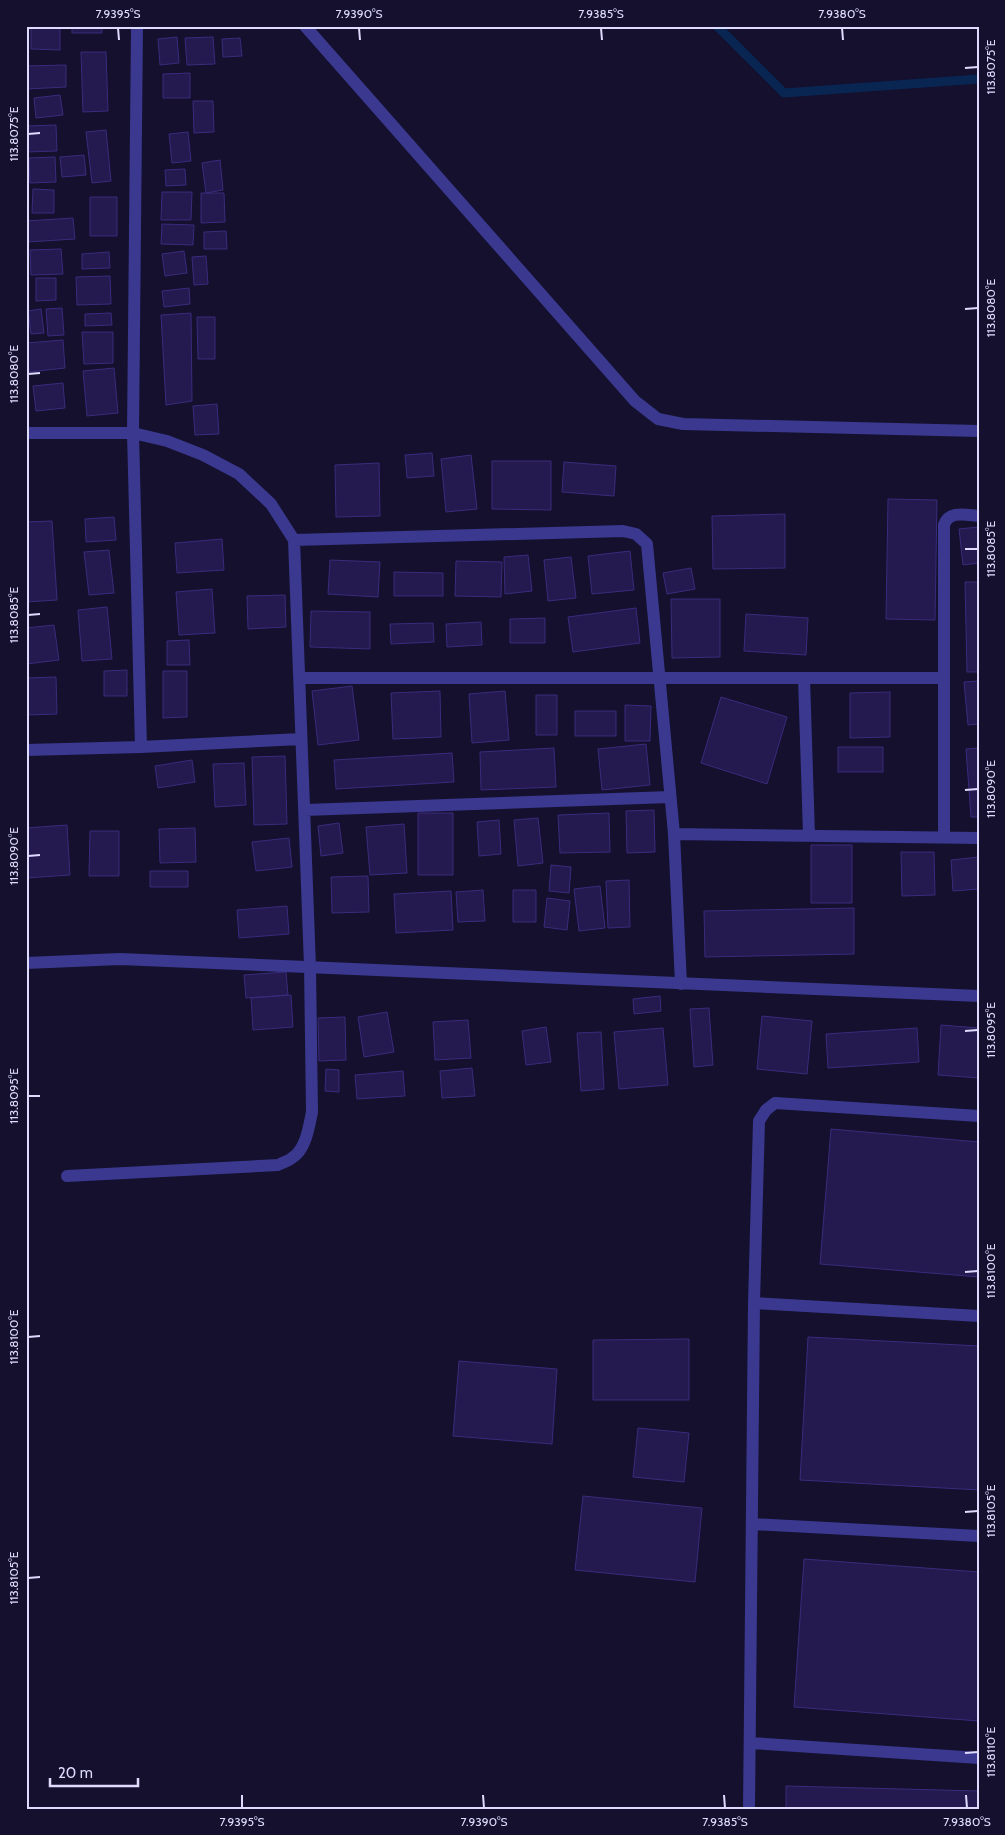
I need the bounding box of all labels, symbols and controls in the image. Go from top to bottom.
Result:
text: 7.9395°S [95,6,141,21]
text: 7.9390°S [335,6,383,21]
text: 7.9385°S [578,6,624,21]
text: 7.9380°S [818,6,866,21]
text: 113.8075°E [983,39,998,95]
text: 113.8075°E [6,106,21,162]
text: 113.8080°E [983,279,998,337]
text: 113.8080°E [6,345,21,403]
text: 113.8085°E [983,520,998,577]
text: 113.8085°E [6,586,21,643]
text: 113.8090°E [983,760,998,818]
text: 113.8090°E [6,827,21,885]
text: 113.8095°E [983,1002,998,1058]
text: 113.8095°E [6,1068,21,1124]
text: 113.8100°E [983,1243,998,1298]
text: 113.8100°E [6,1309,21,1364]
text: 113.8105°E [983,1484,998,1538]
text: 113.8105°E [6,1551,21,1605]
text: 113.8110°E [983,1726,998,1777]
scale bar [50,1755,138,1787]
text: 20 m [58,1764,93,1782]
text: 7.9395°S [219,1814,265,1829]
text: 7.9390°S [460,1814,508,1829]
text: 7.9385°S [702,1814,748,1829]
text: 7.9380°S [943,1814,991,1829]

